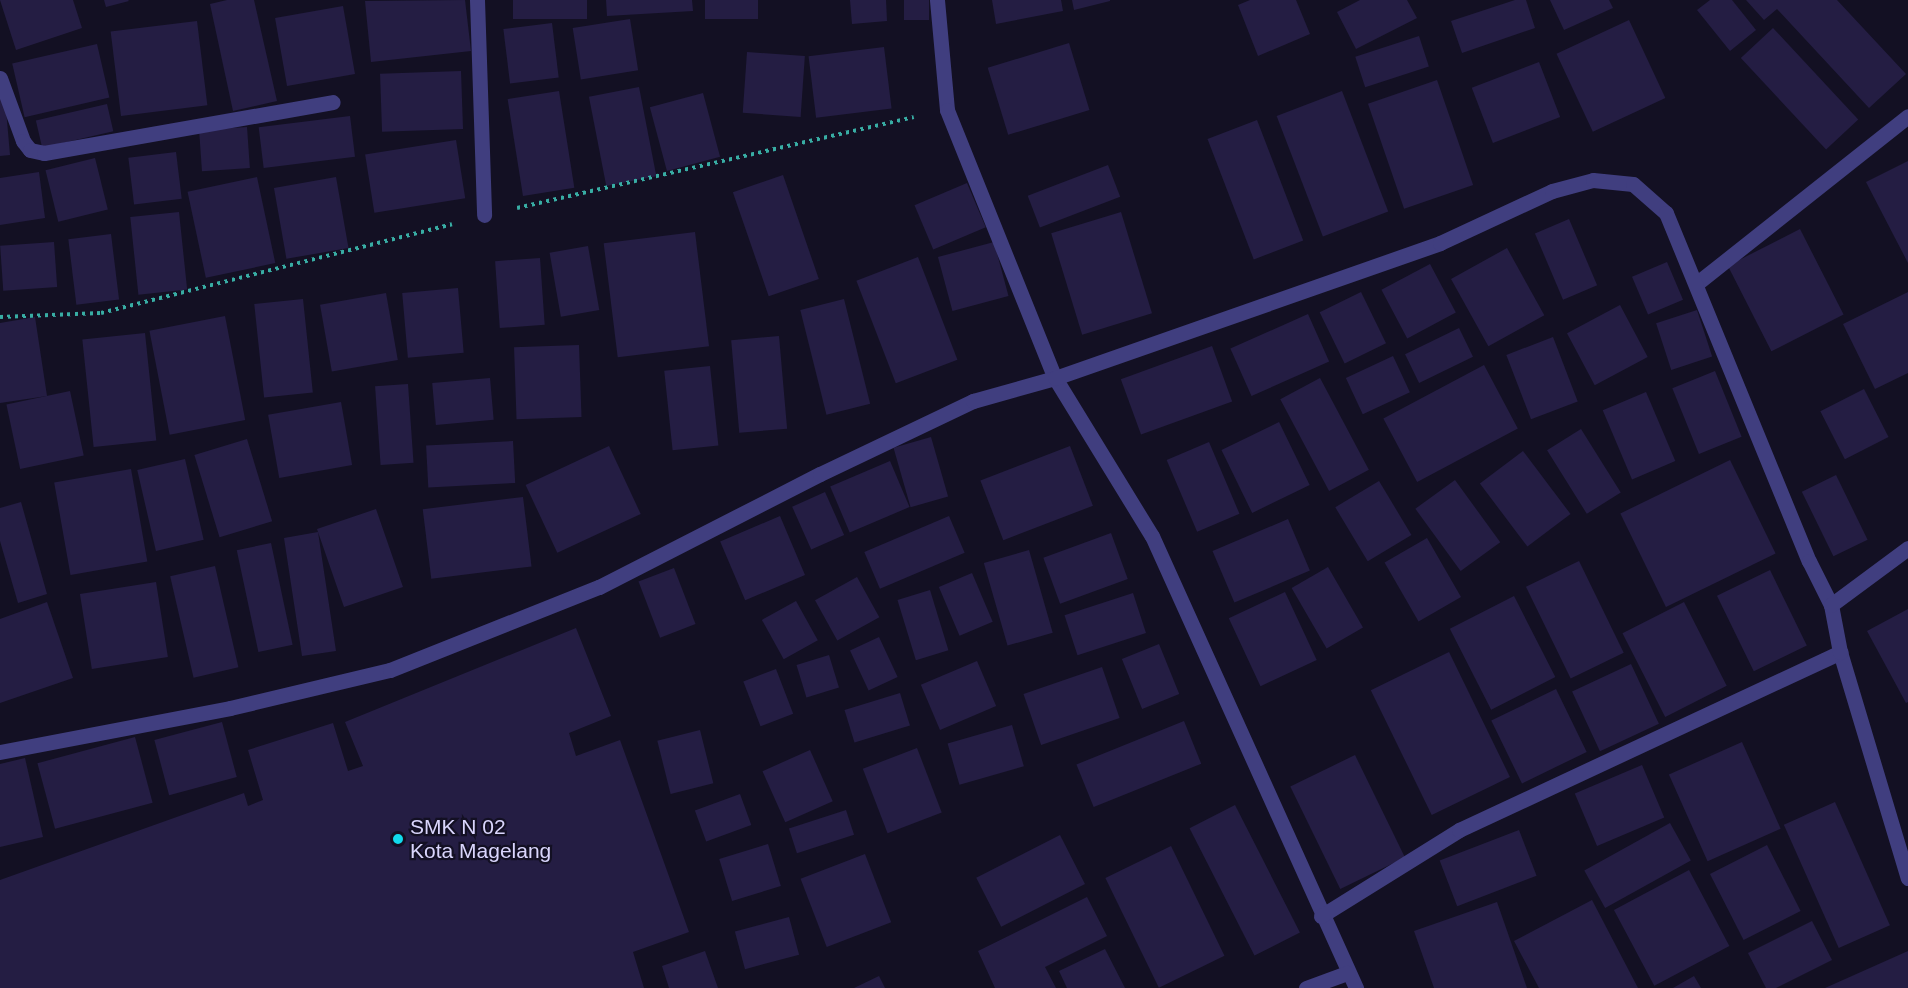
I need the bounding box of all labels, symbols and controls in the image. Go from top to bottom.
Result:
place label: SMK N 02 Kota Magelang [410,814,551,864]
marker: SMK N 02 Kota Magelang [391,832,405,846]

